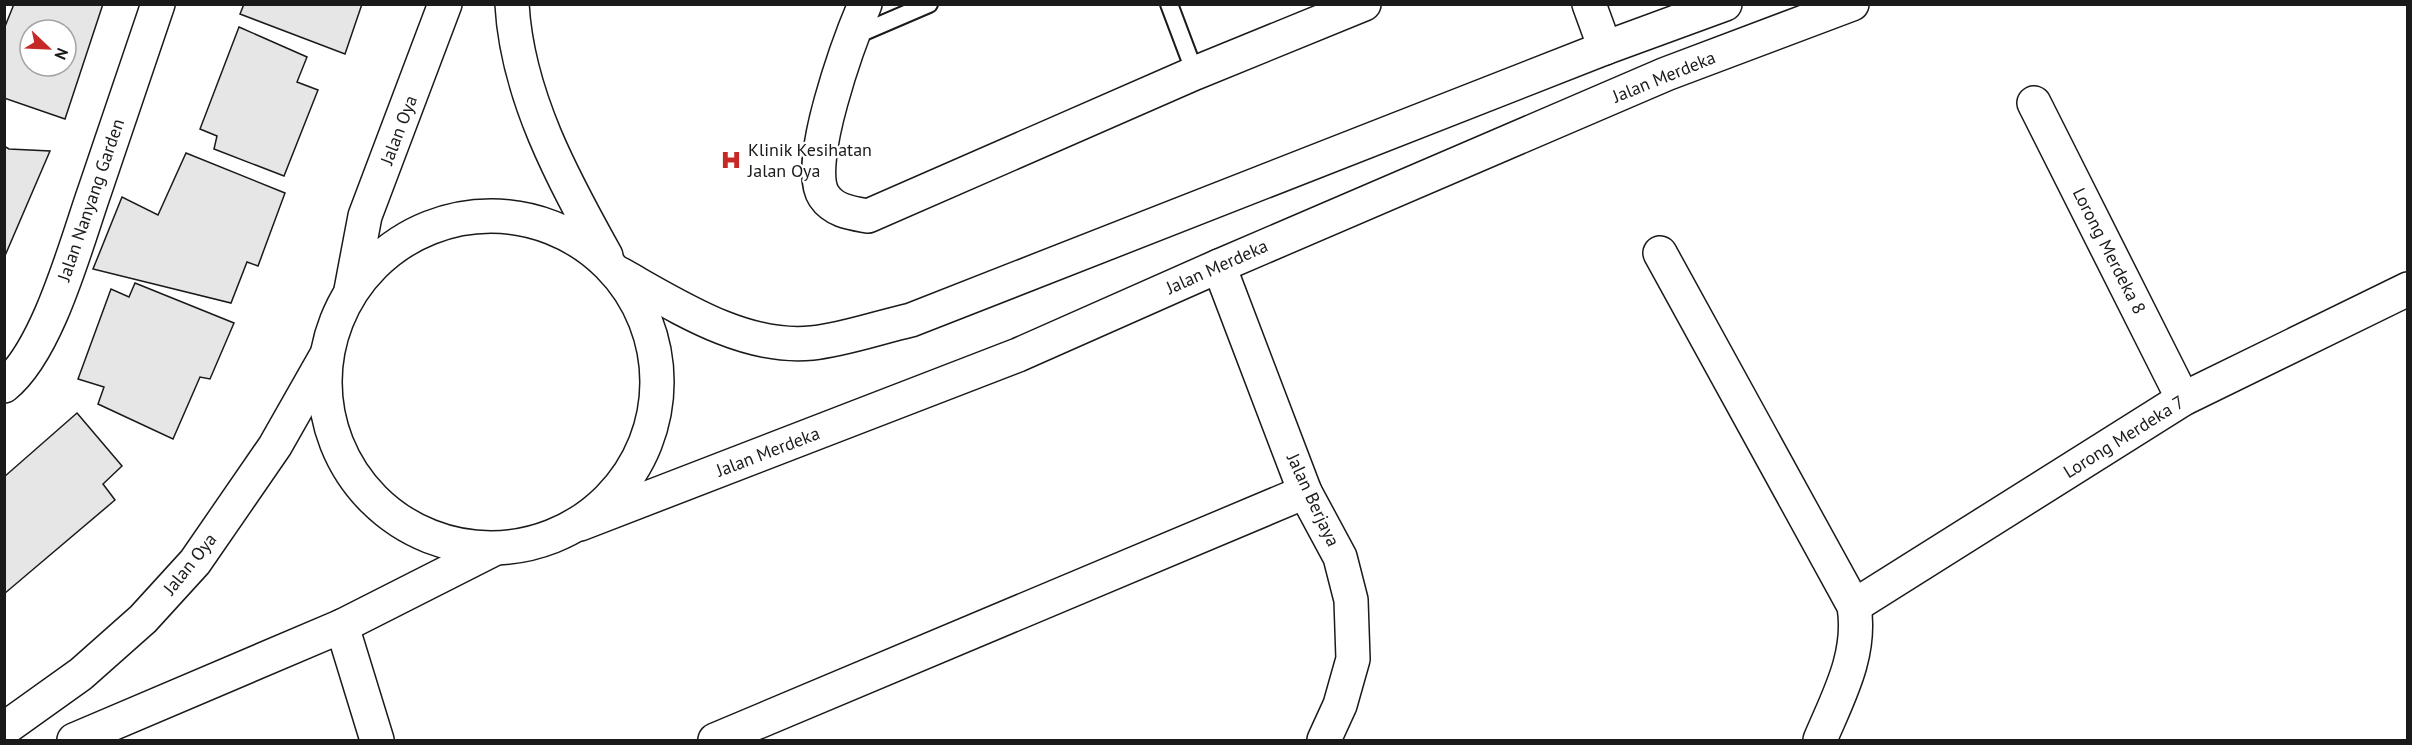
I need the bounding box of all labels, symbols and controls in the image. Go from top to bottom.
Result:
north arrow [18,18,78,78]
text: N [51,45,73,63]
street label: Jalan Merdeka [1608,45,1719,108]
street label: Jalan Oya [374,92,422,169]
street label: Jalan Nanyang Garden [52,116,129,285]
place label: Klinik Kesihatan Jalan Oya [747,138,872,182]
hospital icon: Klinik Kesihatan Jalan Oya [719,148,743,172]
street label: Lorong Merdeka 8 [2068,184,2151,318]
street label: Jalan Merdeka [1161,234,1271,300]
street label: Lorong Merdeka 7 [2059,390,2189,483]
street label: Jalan Merdeka [712,421,823,482]
street label: Jalan Berjaya [1282,449,1345,550]
street label: Jalan Oya [157,528,221,600]

